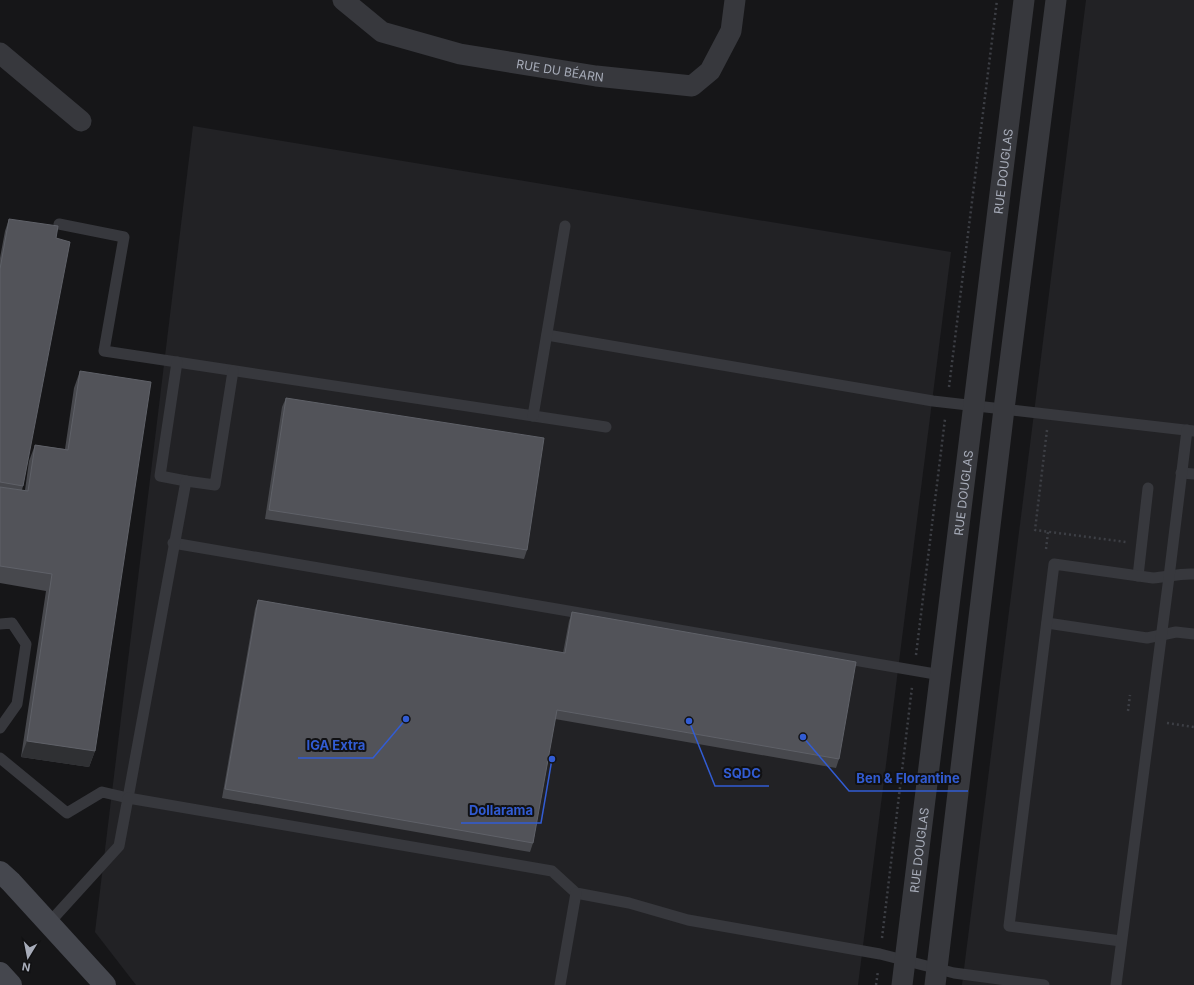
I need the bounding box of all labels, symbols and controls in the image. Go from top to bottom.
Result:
street label: RUE DU BÉARN [515,56,605,84]
street label: RUE DOUGLAS [990,127,1016,215]
street label: RUE DOUGLAS [950,449,976,536]
callout: IGA Extra [298,733,373,758]
text: IGA Extra [307,737,365,753]
callout: SQDC [715,761,769,786]
text: SQDC [723,765,761,781]
callout: Ben & Florantine [849,766,968,791]
text: Ben & Florantine [856,770,960,786]
callout: Dollarama [461,798,541,823]
text: Dollarama [469,802,533,818]
street label: RUE DOUGLAS [906,806,931,894]
north arrow [8,937,48,977]
text: N [21,959,32,974]

